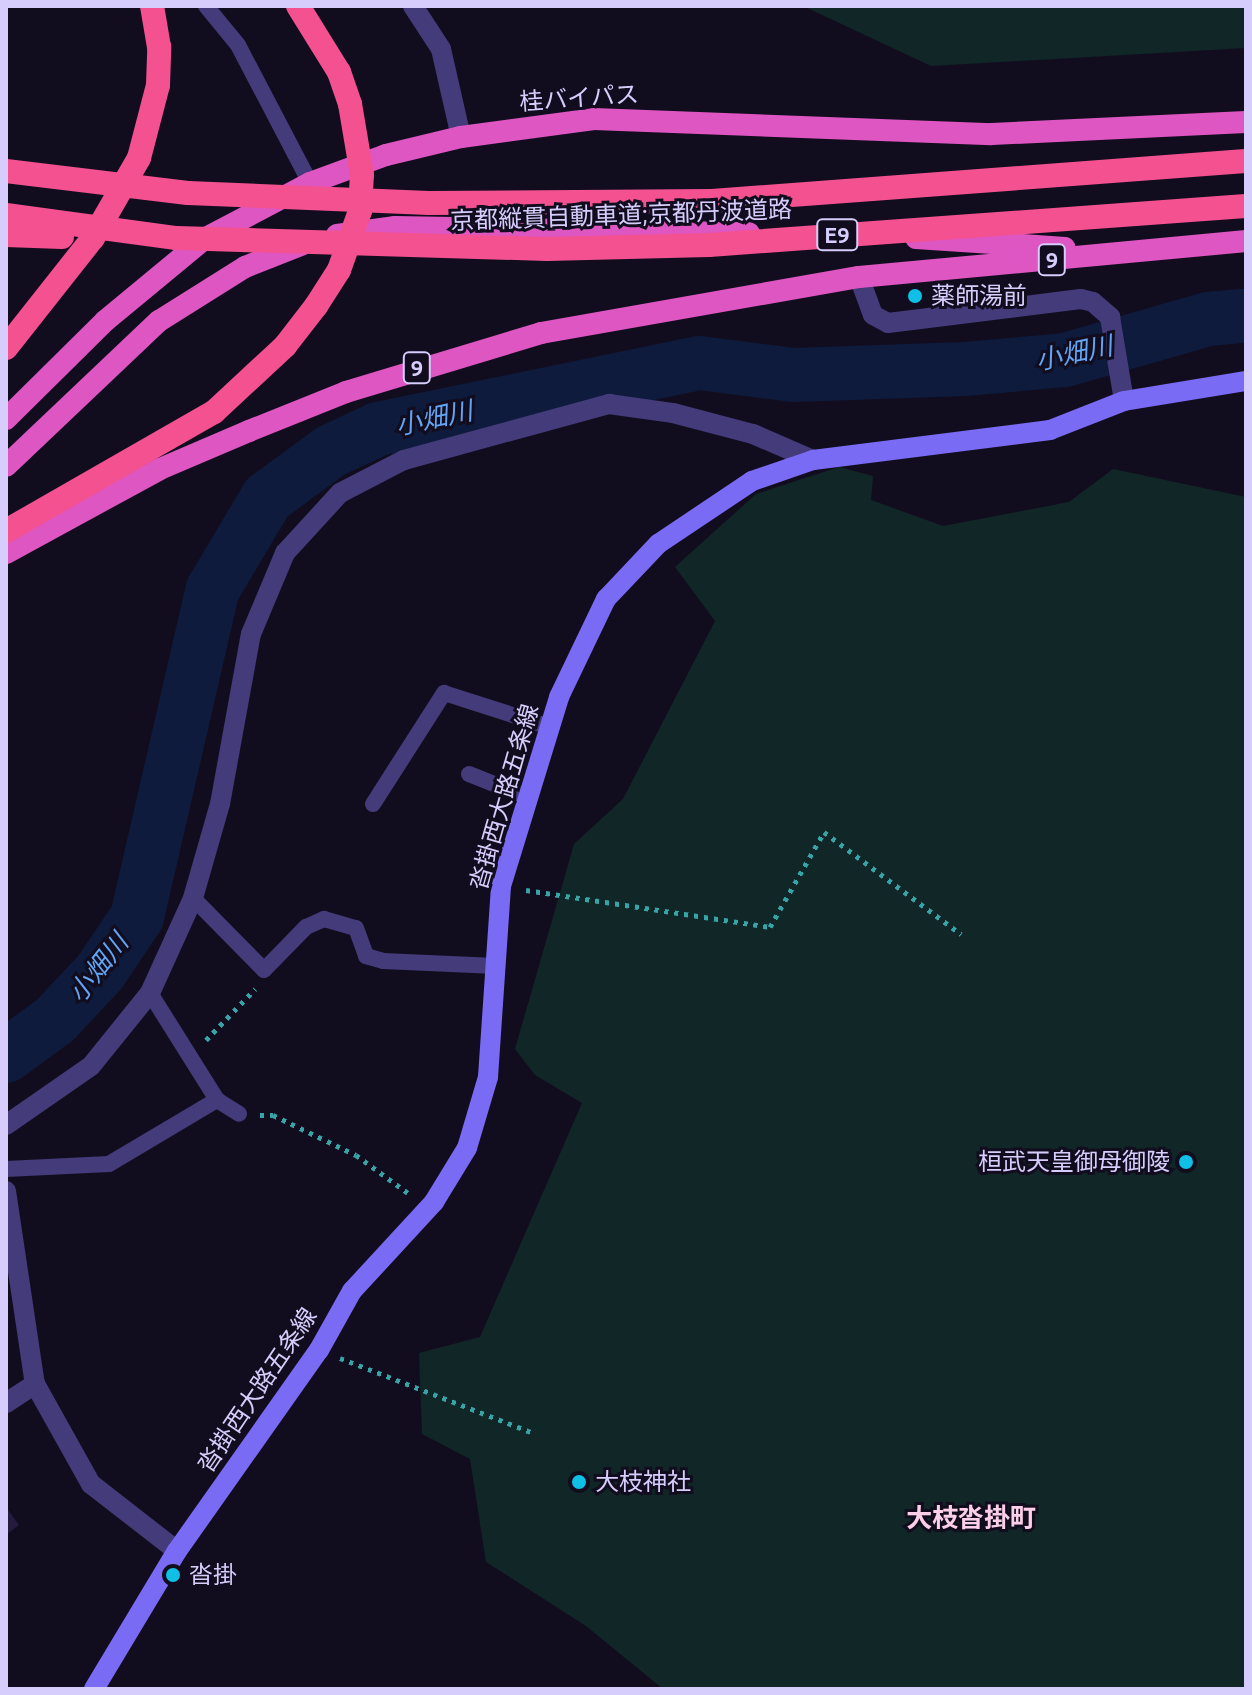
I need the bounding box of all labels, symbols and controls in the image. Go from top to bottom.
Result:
street label: 桂バイパス [518,79,640,117]
street label: 京都縦貫自動車道;京都丹波道路 [450,195,792,235]
road number: E9 [815,217,859,253]
road number: 9 [1036,242,1068,278]
place label: 薬師湯前 [931,282,1027,310]
marker: 薬師湯前 [906,287,924,305]
water label: 小畑川 [1033,330,1115,376]
road number: 9 [401,350,433,386]
water label: 小畑川 [393,395,475,441]
street label: 沓掛西大路五条線 [464,701,544,893]
water label: 小畑川 [62,928,134,1008]
place label: 桓武天皇御母御陵 [978,1148,1170,1176]
marker: 桓武天皇御母御陵 [1177,1153,1195,1171]
street label: 沓掛西大路五条線 [191,1302,323,1478]
place label: 大枝神社 [595,1468,691,1496]
marker: 大枝神社 [570,1473,588,1491]
district label: 大枝沓掛町 [906,1502,1036,1534]
place label: 沓掛 [189,1561,237,1589]
marker: 沓掛 [164,1566,182,1584]

